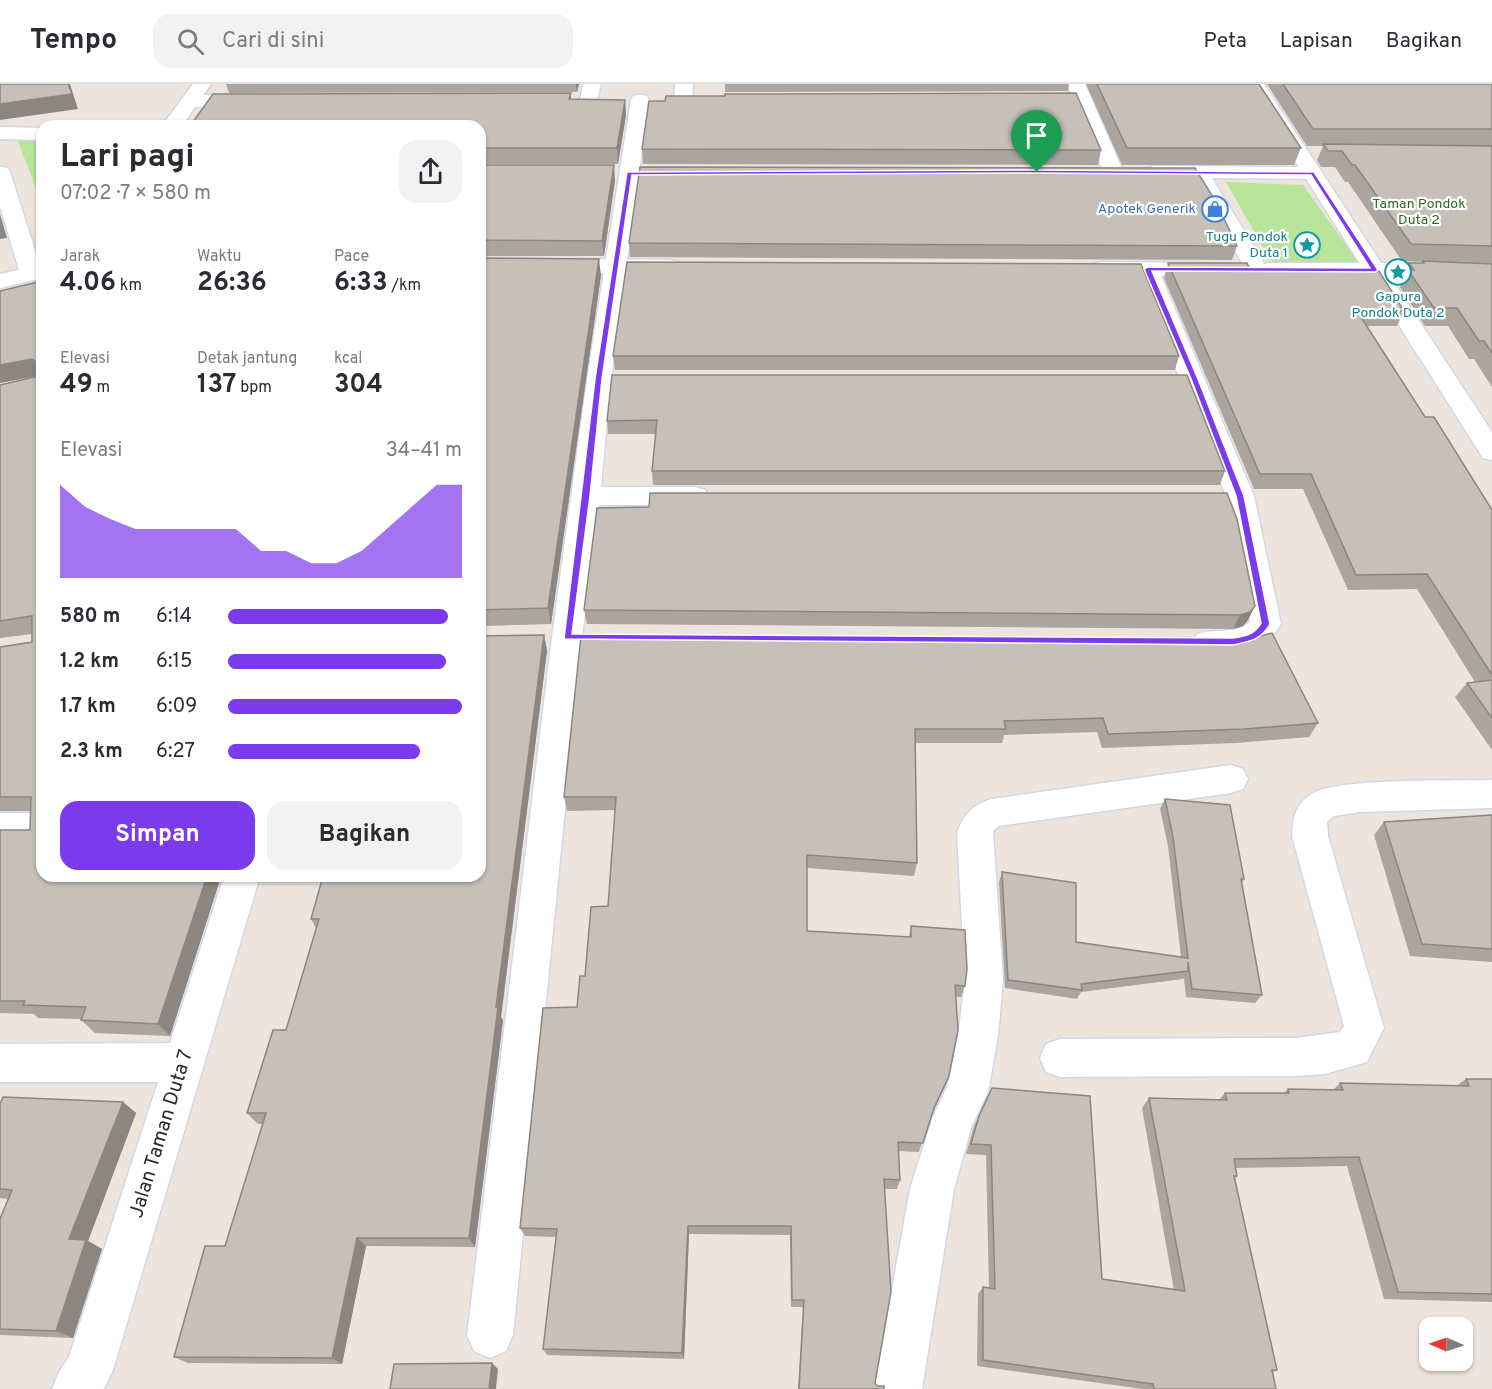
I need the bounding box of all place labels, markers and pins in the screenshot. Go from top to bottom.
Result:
pin [1011,110,1062,172]
shop icon: Apotek Generik [1200,194,1230,224]
place label: Apotek Generik [1098,201,1196,218]
place label: Tugu Pondok Duta 1 [1206,229,1288,262]
place icon: Tugu Pondok Duta 1 [1292,230,1322,260]
place icon: Gapura Pondok Duta 2 [1383,257,1413,287]
place label: Gapura Pondok Duta 2 [1352,289,1444,322]

